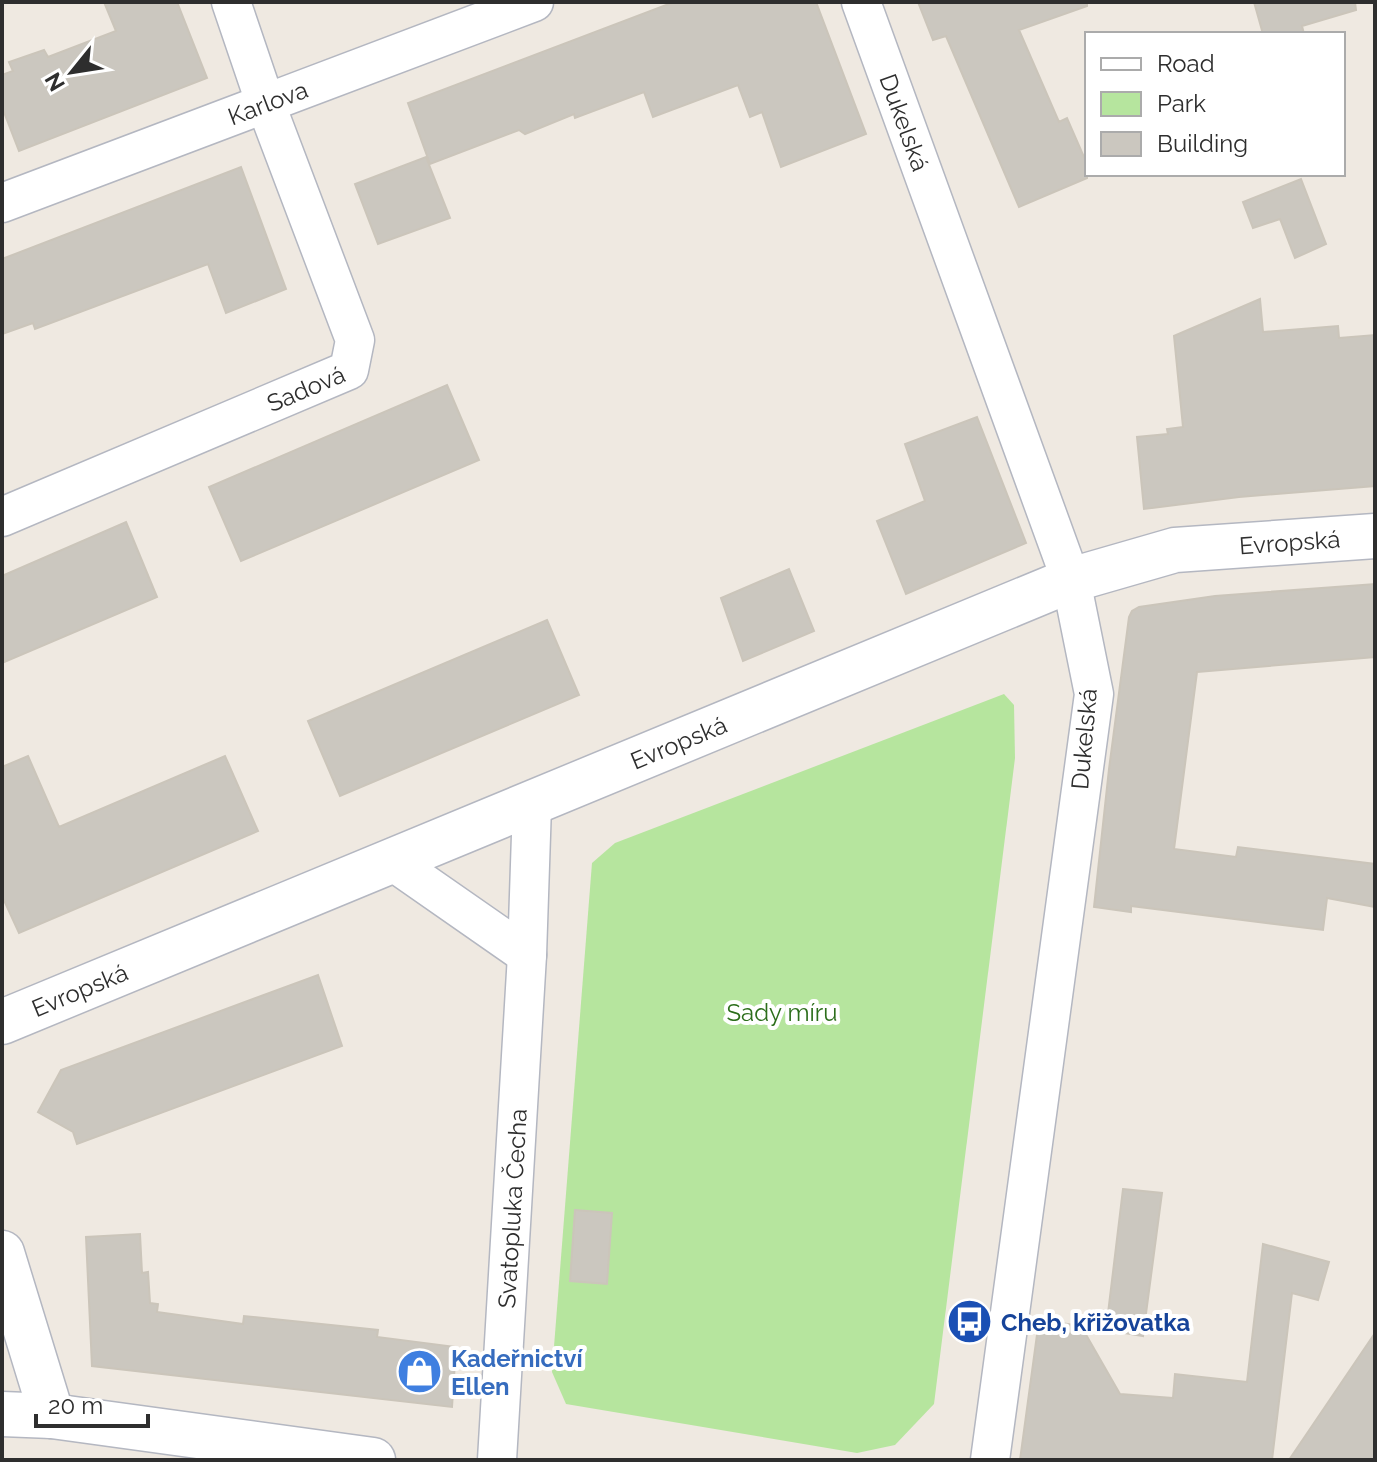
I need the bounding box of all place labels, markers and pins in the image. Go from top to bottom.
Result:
bus stop icon: Cheb, křižovatka [946,1298,994,1346]
place label: Cheb, křižovatka [1001,1308,1190,1337]
place label: Kadeřnictví Ellen [451,1344,583,1401]
shop icon: Kadeřnictví Ellen [396,1348,444,1396]

